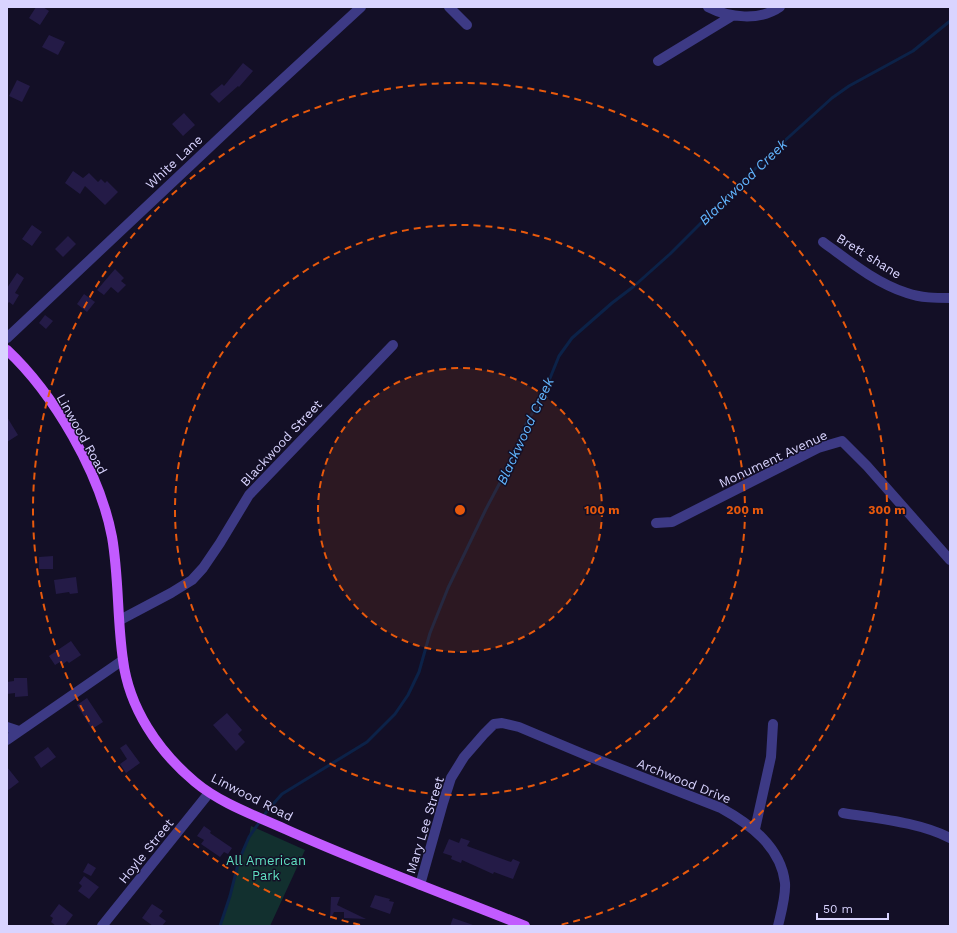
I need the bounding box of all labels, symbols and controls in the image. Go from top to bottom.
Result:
street label: White Lane [143,132,205,192]
water label: Blackwood Creek [696,136,791,228]
street label: Brett shane [834,230,904,282]
water label: Blackwood Creek [493,375,557,487]
street label: Linwood Road [54,391,110,477]
street label: Blackwood Street [237,396,325,489]
street label: Monument Avenue [716,427,830,491]
centre of rings [453,503,467,517]
text: 100 m [584,503,620,517]
text: 200 m [726,503,764,517]
text: 300 m [868,503,906,517]
street label: Archwood Drive [635,755,733,807]
street label: Linwood Road [209,770,295,824]
street label: Mary Lee Street [403,774,447,875]
street label: Hoyle Street [115,815,177,886]
park label: All American Park [226,853,306,883]
scale bar [817,895,888,921]
text: 50 m [823,902,853,916]

